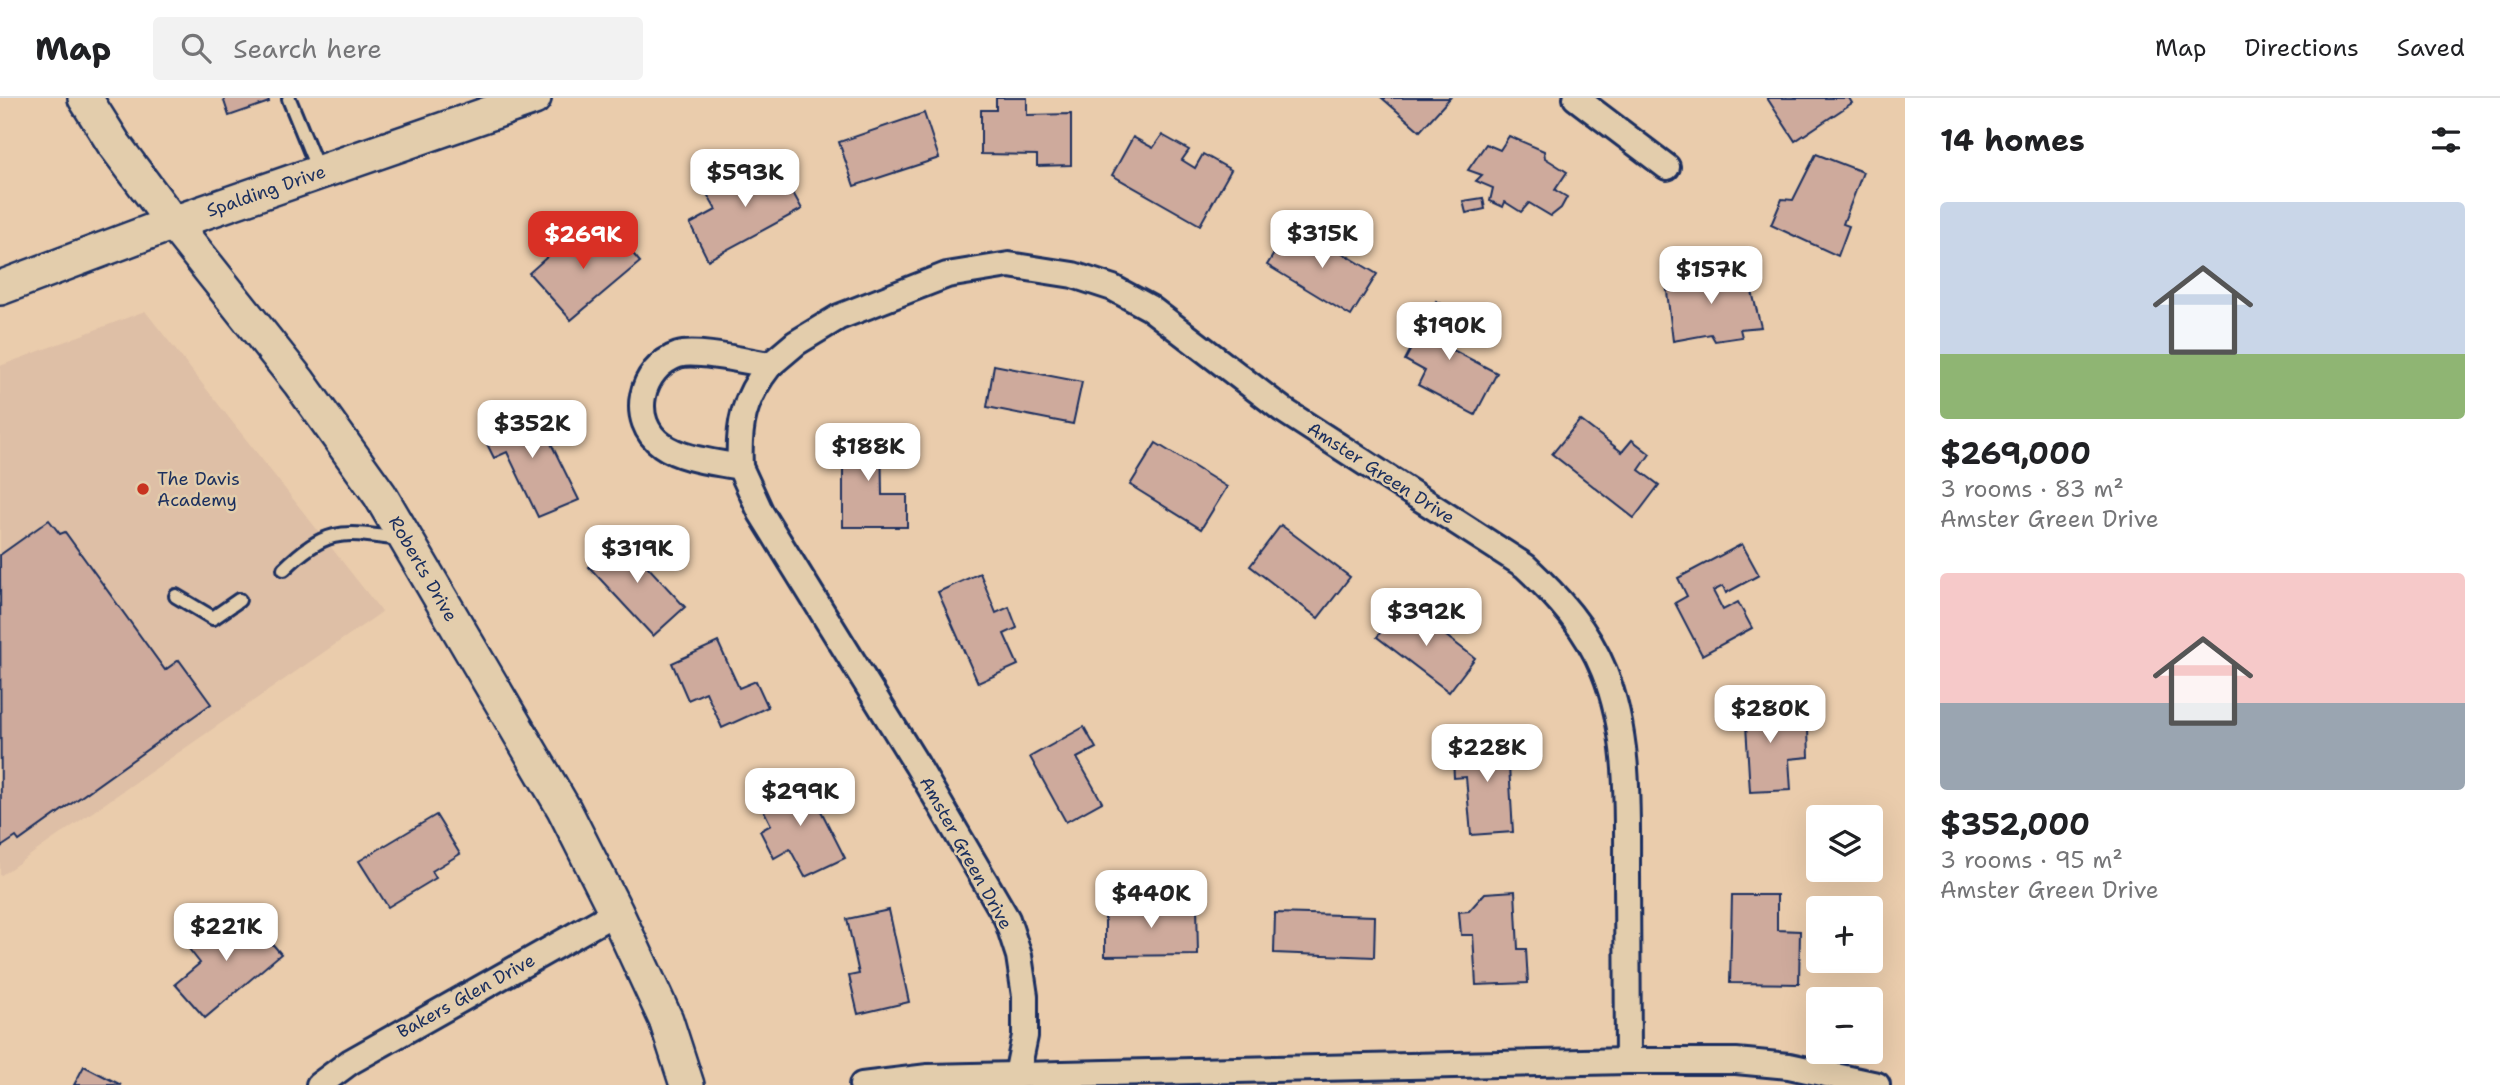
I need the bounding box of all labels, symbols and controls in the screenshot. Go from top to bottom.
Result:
search box [153,17,643,80]
text: Map [35,26,111,71]
icon: search [177,29,215,67]
text: Search here [233,31,382,66]
text: Map [2155,32,2206,64]
text: Directions [2244,32,2359,64]
text: Saved [2397,32,2465,64]
text: 14 homes [1940,120,2085,161]
icon: filters [2427,121,2465,159]
pin: $593K [696,150,794,209]
text: $593K [706,157,784,187]
street label: Spalding Drive [203,159,329,223]
pin: $315K [1273,211,1371,270]
pin: $269K [534,212,632,271]
text: $315K [1286,218,1358,248]
text: $269K [544,219,622,249]
pin: $157K [1662,246,1760,306]
icon: home [2140,247,2266,373]
text: $157K [1675,254,1747,284]
pin: $190K [1400,302,1498,362]
text: $190K [1413,310,1485,340]
pin: $352K [483,400,581,460]
text: $352K [493,408,571,438]
street label: Amster Green Drive [1303,416,1459,530]
pin: $188K [819,424,917,483]
text: $188K [831,431,905,461]
text: $269,000 [1940,433,2091,474]
place label: The Davis Academy [157,467,240,512]
text: 3 rooms · 83 m² [1940,474,2124,504]
marker: The Davis Academy [135,481,151,497]
text: Amster Green Drive [1940,504,2159,534]
street label: Roberts Drive [383,512,463,626]
pin: $319K [588,526,686,585]
text: $319K [601,533,673,563]
pin: $392K [1377,588,1475,648]
text: $392K [1387,596,1465,626]
icon: home [2140,618,2266,744]
pin: $280K [1721,686,1819,745]
text: $280K [1731,693,1809,723]
pin: $228K [1438,724,1536,784]
text: $228K [1448,732,1526,762]
pin: $299K [751,768,849,828]
street label: Amster Green Drive [914,772,1018,934]
text: $299K [761,776,839,806]
text: $352,000 [1940,804,2090,845]
map controls [1806,805,1883,1064]
button: layers [1806,805,1883,882]
text: 3 rooms · 95 m² [1940,845,2123,875]
pin: $440K [1102,870,1200,930]
text: Amster Green Drive [1940,875,2159,905]
text: $440K [1111,878,1191,908]
button: + [1806,896,1883,973]
pin: $221K [177,904,275,963]
text: $221K [190,911,262,941]
street label: Bakers Glen Drive [393,948,539,1044]
button: − [1806,987,1883,1064]

